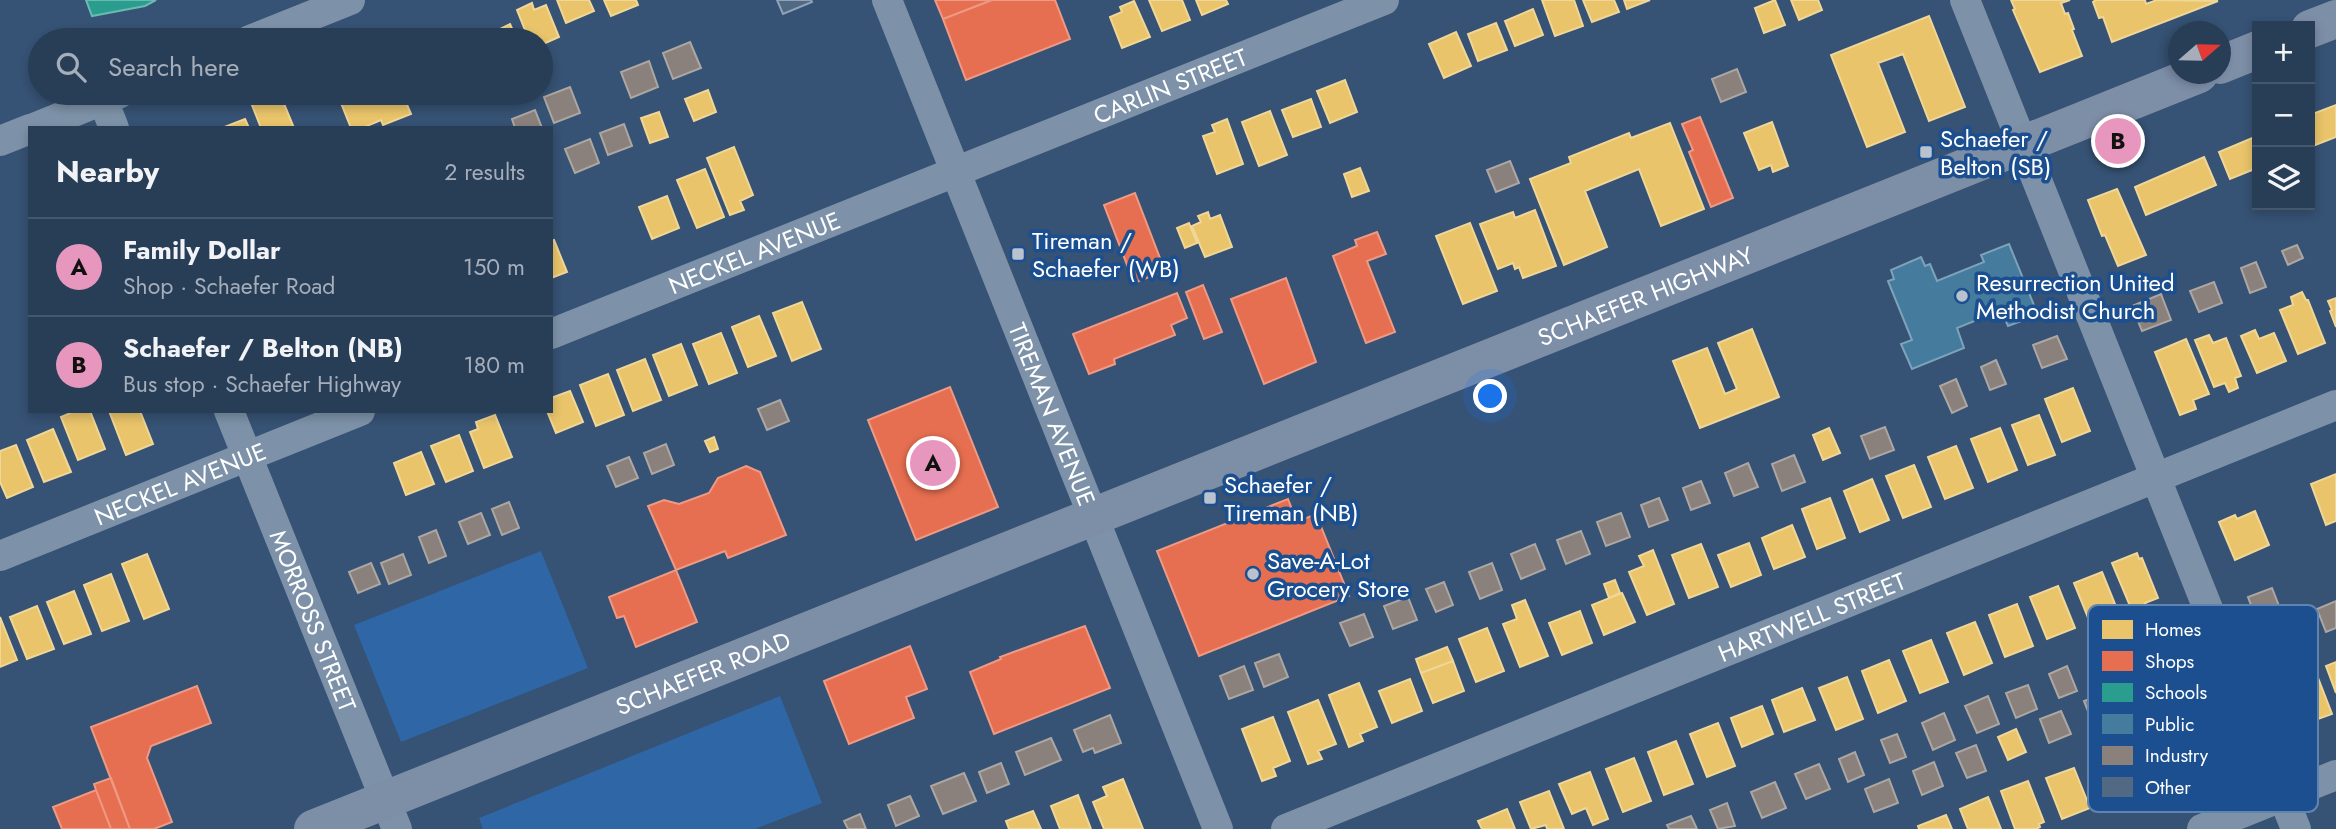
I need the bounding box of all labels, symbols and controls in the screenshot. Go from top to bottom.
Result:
north arrow [2168,21,2231,84]
map controls [2252,21,2315,210]
button: + [2252,21,2315,84]
search box [28,28,553,105]
street label: CARLIN STREET [1088,39,1252,132]
icon: search [52,48,90,86]
text: Search here [108,48,240,86]
button: − [2252,84,2315,147]
pin: B [2095,115,2141,167]
place label: Schaefer / Belton (SB) [1940,121,2051,184]
marker: Schaefer / Belton (SB) [1918,144,1934,160]
button: layers [2252,147,2315,210]
text: Nearby [56,150,159,193]
text: 2 results [444,155,525,189]
street label: NECKEL AVENUE [663,202,845,303]
place label: Tireman / Schaefer (WB) [1032,223,1180,286]
text: Family Dollar [123,231,281,269]
street label: SCHAEFER HIGHWAY [1532,237,1759,355]
marker: Tireman / Schaefer (WB) [1010,246,1026,262]
text: A [71,250,87,284]
text: 150 m [463,250,525,284]
place label: Resurrection United Methodist Church [1976,265,2175,328]
text: Shop · Schaefer Road [123,269,335,303]
marker: Resurrection United Methodist Church [1954,288,1970,304]
street label: TIREMAN AVENUE [1000,318,1105,511]
text: Schaefer / Belton (NB) [123,329,403,367]
text: B [71,348,87,382]
text: 180 m [463,348,525,382]
text: Bus stop · Schaefer Highway [123,367,401,401]
your location [1473,379,1507,413]
street label: NECKEL AVENUE [89,433,271,534]
pin: A [910,437,956,489]
place label: Schaefer / Tireman (NB) [1224,467,1359,530]
marker: Schaefer / Tireman (NB) [1202,490,1218,506]
street label: MORROSS STREET [261,525,366,717]
place label: Save-A-Lot Grocery Store [1267,543,1409,606]
street label: HARTWELL STREET [1713,563,1911,670]
marker: Save-A-Lot Grocery Store [1245,566,1261,582]
legend [2088,605,2318,812]
text: Homes [2145,616,2202,643]
street label: SCHAEFER ROAD [610,622,796,724]
text: Shops [2145,648,2195,675]
text: Schools [2145,679,2208,706]
text: Public [2145,711,2194,738]
text: Industry [2145,742,2209,769]
text: Other [2145,774,2191,801]

